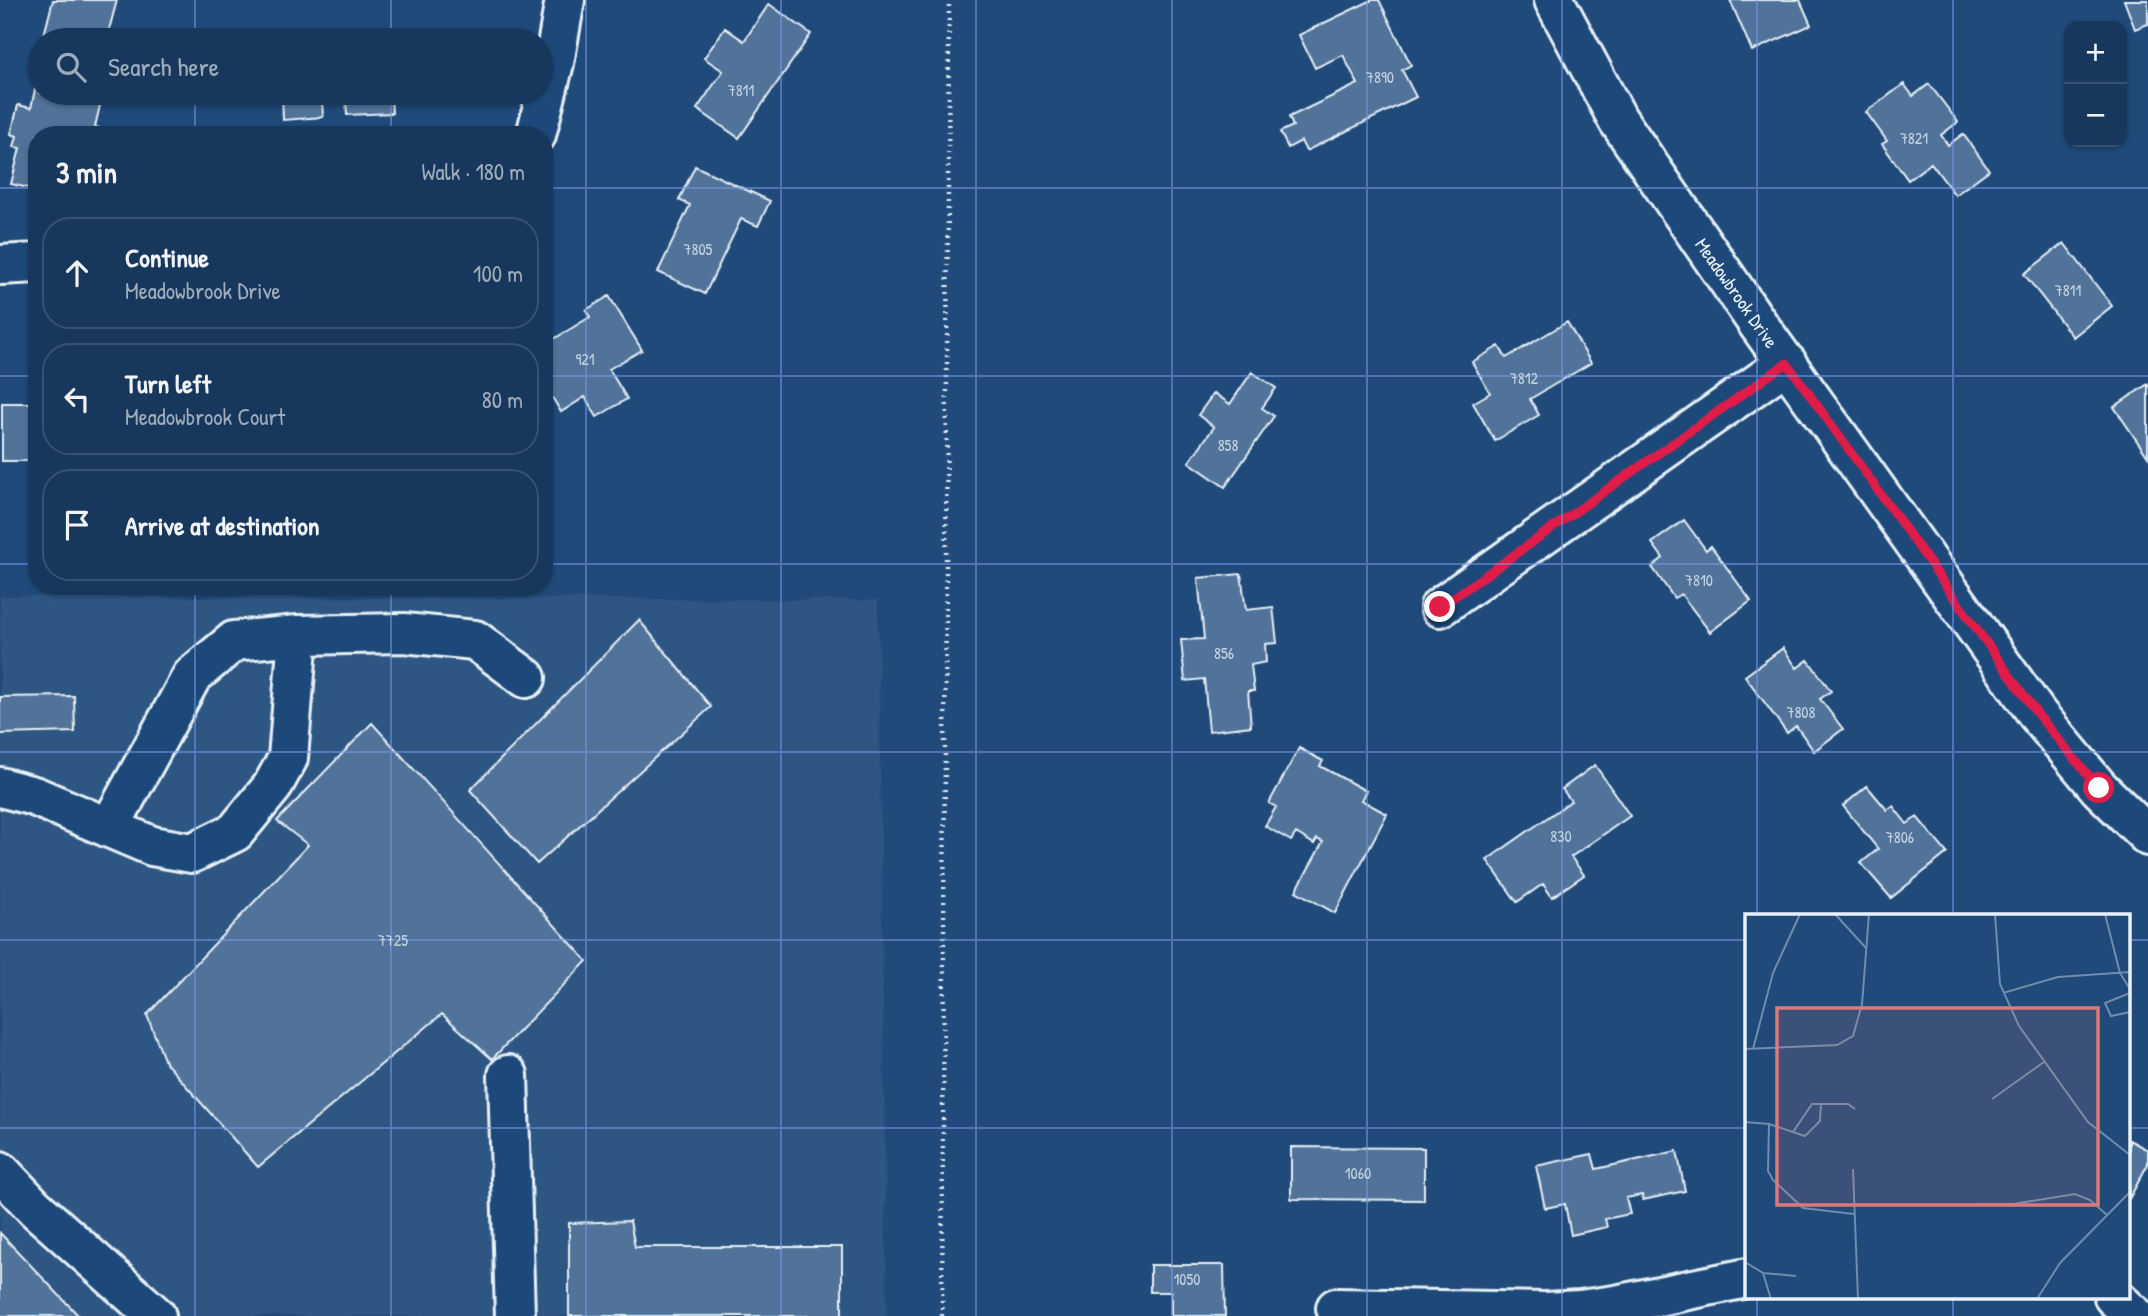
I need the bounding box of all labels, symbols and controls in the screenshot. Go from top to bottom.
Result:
map controls [2064,21,2127,147]
button: + [2064,21,2127,84]
search box [28,28,553,105]
icon: search [52,48,90,86]
text: Search here [108,49,219,84]
house number: 7890 [1366,66,1394,88]
house number: 7811 [728,79,754,101]
button: − [2064,84,2127,147]
house number: 7821 [1900,127,1928,149]
text: 3 min [56,152,117,192]
text: Walk · 180 m [421,156,525,187]
street label: Meadowbrook Drive [1689,233,1785,354]
house number: 7805 [684,238,713,260]
text: Continue [125,240,209,275]
icon: ahead [58,254,96,292]
text: 100 m [473,258,523,289]
text: Meadowbrook Drive [125,275,281,306]
house number: 7811 [2055,279,2081,301]
house number: 921 [575,348,595,370]
text: Turn left [125,366,211,401]
house number: 7812 [1510,367,1539,389]
icon: left [58,380,96,418]
text: 80 m [482,384,523,415]
text: Meadowbrook Court [125,401,285,432]
house number: 858 [1218,434,1238,456]
icon: arrive [58,506,96,544]
text: Arrive at destination [125,508,320,543]
house number: 7810 [1685,569,1713,591]
route end [1424,591,1455,622]
house number: 856 [1214,642,1234,664]
house number: 7808 [1787,701,1816,723]
route start [2083,772,2114,803]
house number: 830 [1550,825,1572,847]
house number: 7806 [1886,826,1914,848]
inset map [1745,914,2130,1298]
house number: 7725 [378,929,408,951]
house number: 1060 [1345,1162,1371,1184]
house number: 1050 [1174,1268,1200,1290]

